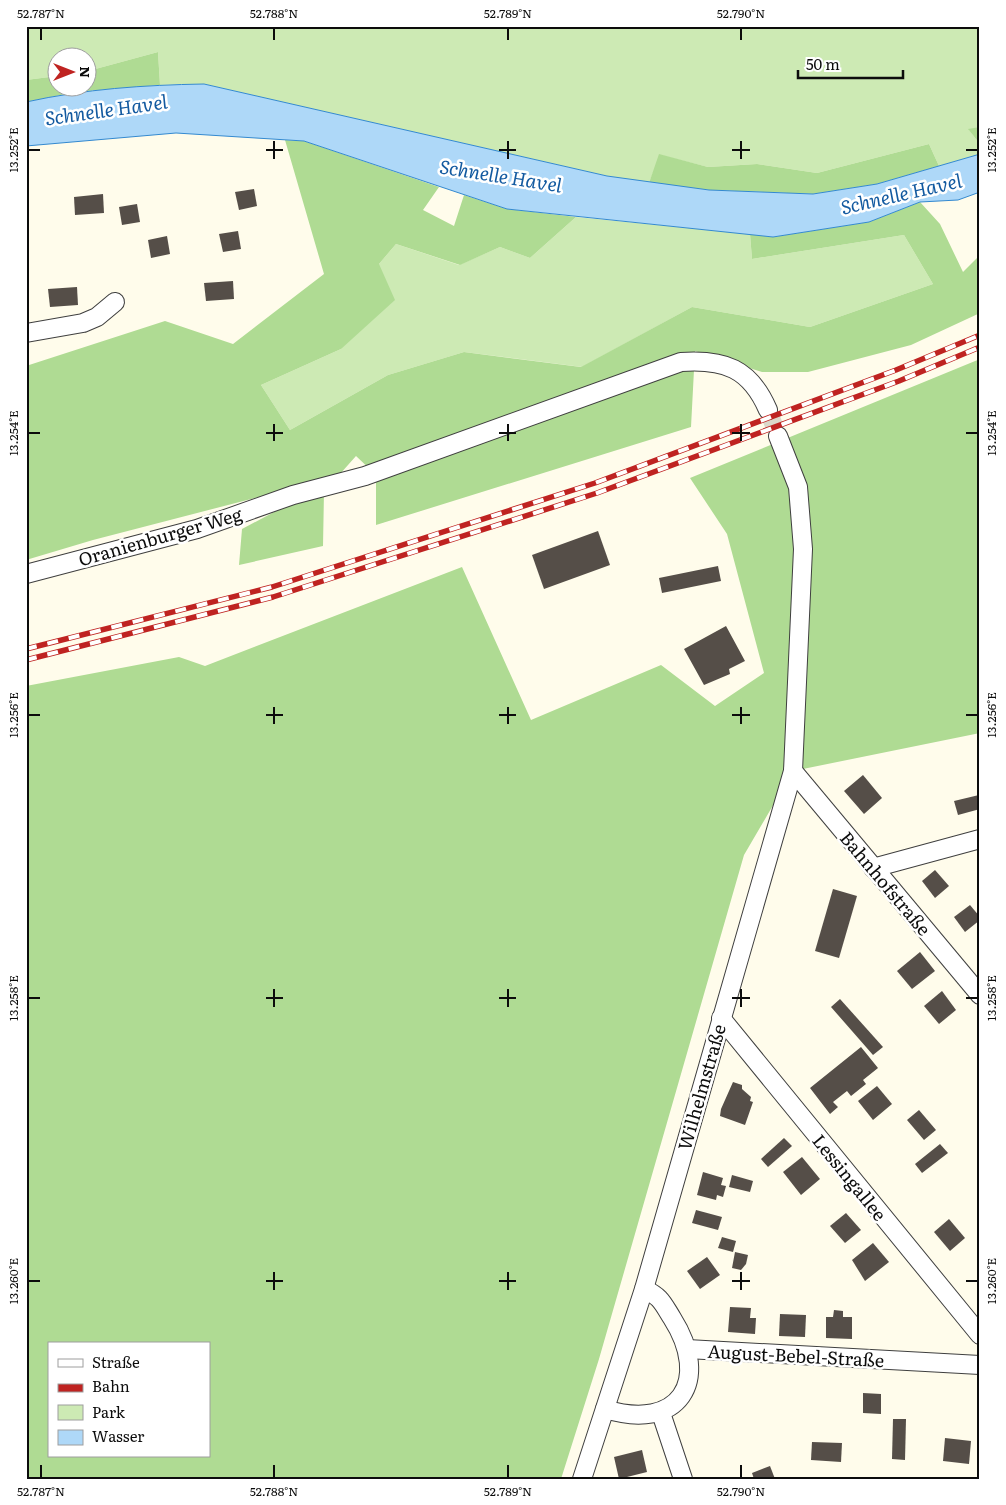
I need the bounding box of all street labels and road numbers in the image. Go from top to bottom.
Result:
street label: Oranienburger Weg [75,499,246,572]
street label: Bahnhofstraße [834,825,938,941]
street label: Wilhelmstraße [670,1021,732,1153]
street label: Lessingallee [807,1128,893,1226]
street label: August-Bebel-Straße [707,1337,885,1373]

